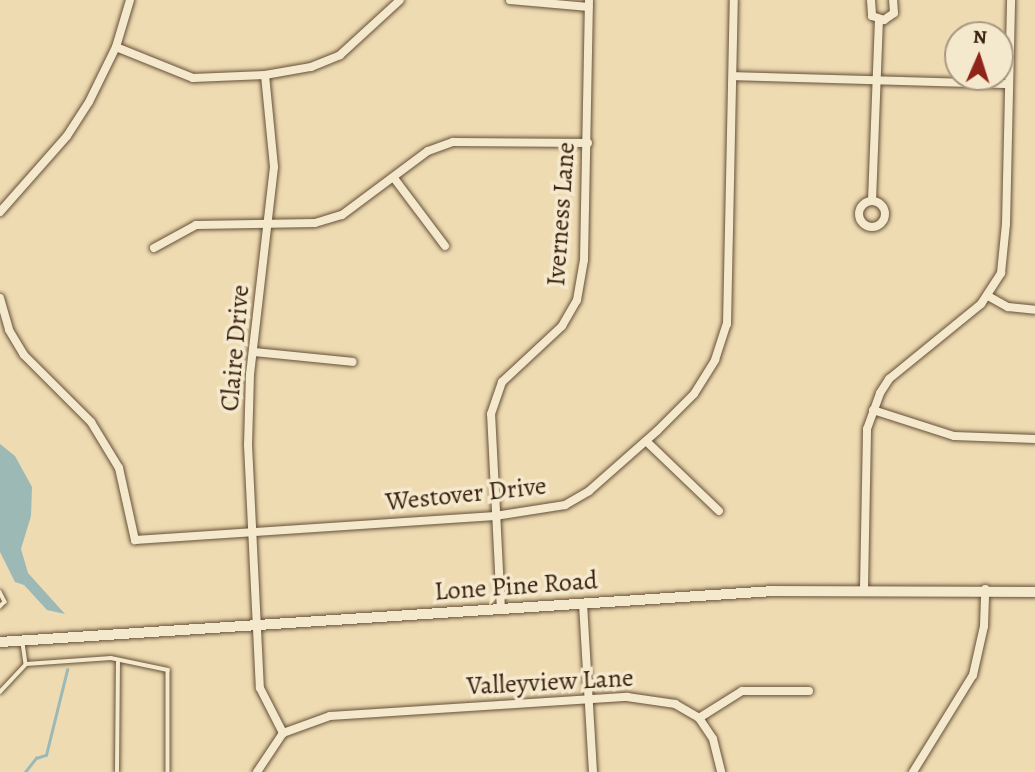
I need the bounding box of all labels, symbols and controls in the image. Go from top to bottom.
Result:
north arrow [944,21,1014,91]
text: N [972,24,988,50]
street label: Iverness Lane [540,141,582,287]
street label: Claire Drive [214,283,256,413]
street label: Westover Drive [384,470,548,518]
street label: Lone Pine Road [433,565,599,607]
street label: Valleyview Lane [466,662,634,702]

